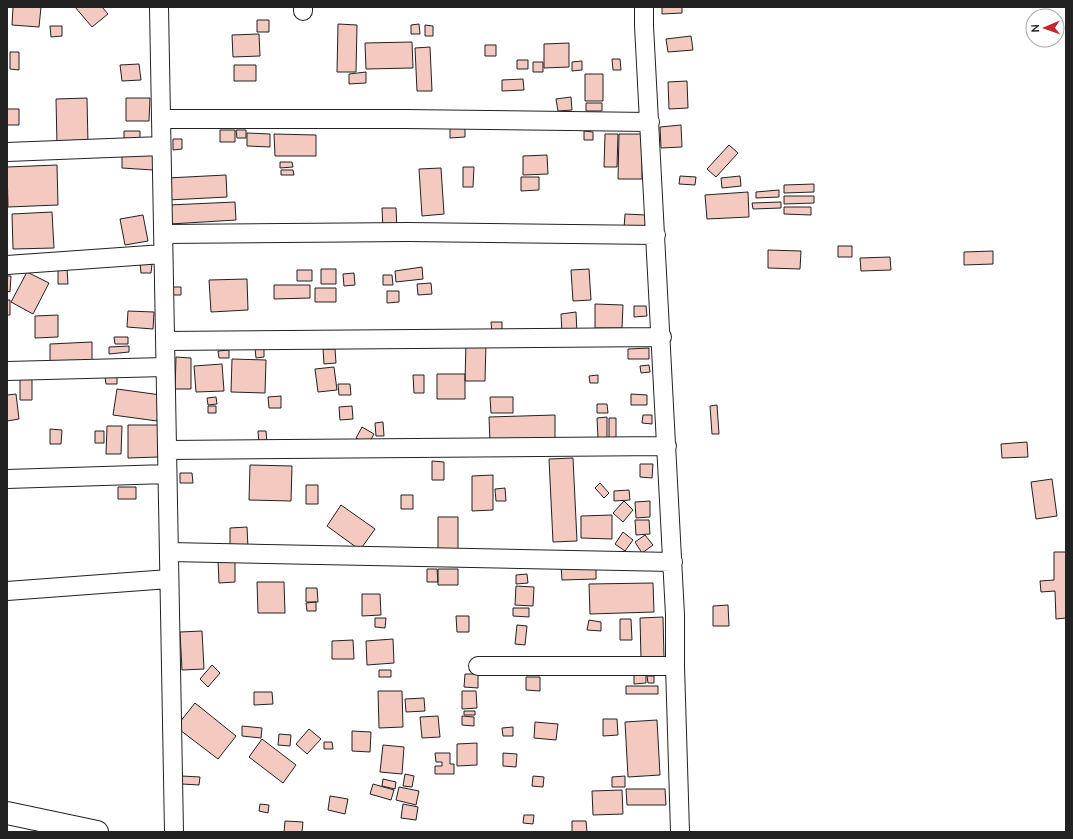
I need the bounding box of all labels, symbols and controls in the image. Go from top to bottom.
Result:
north arrow [1025,8,1065,48]
text: N [1028,24,1043,33]

